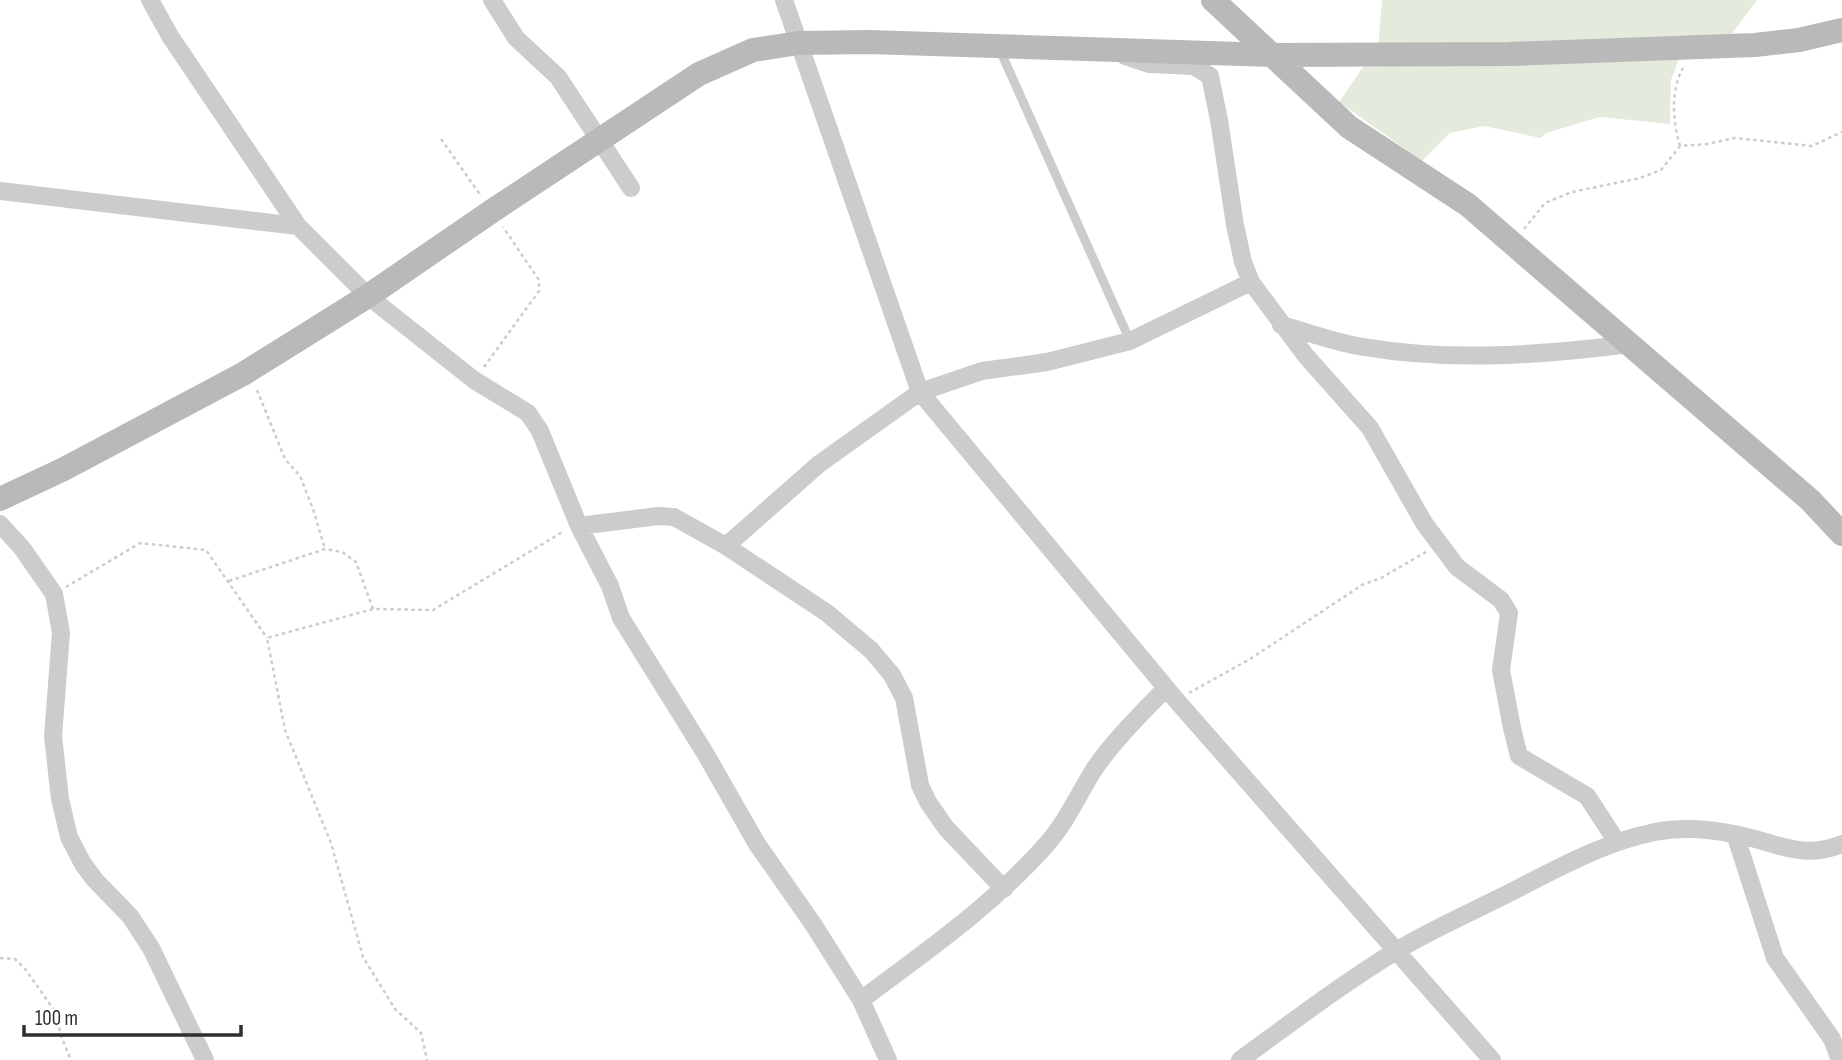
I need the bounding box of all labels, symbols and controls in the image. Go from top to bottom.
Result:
scale bar [24,993,242,1038]
text: 100 m [35,1006,78,1031]

